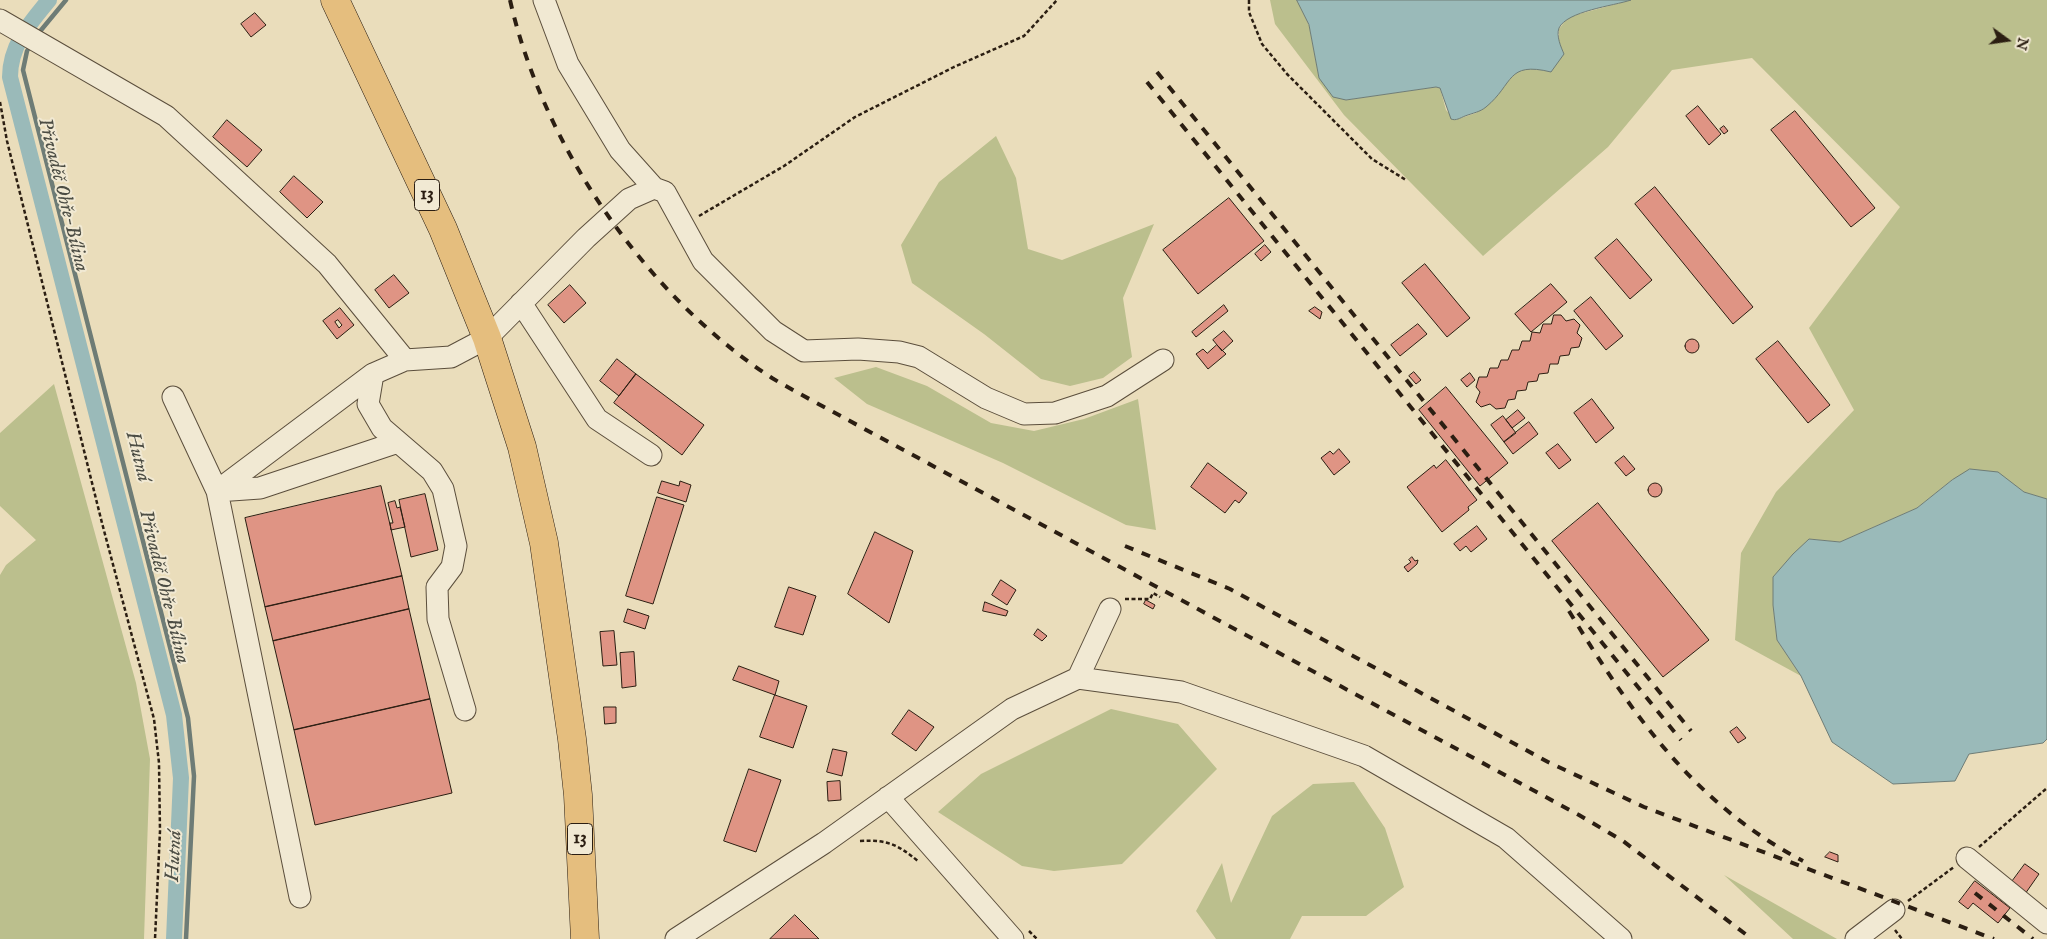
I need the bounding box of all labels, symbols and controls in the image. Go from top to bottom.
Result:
north arrow [1982,15,2032,65]
text: N [2011,36,2032,52]
water label: Přivaděč Ohře-Bílina [31,115,93,275]
road number: 13 [414,180,440,210]
water label: Hutná [119,429,155,485]
water label: Přivaděč Ohře-Bílina [132,507,194,667]
road number: 13 [568,824,592,854]
water label: Hutná [162,830,188,882]

